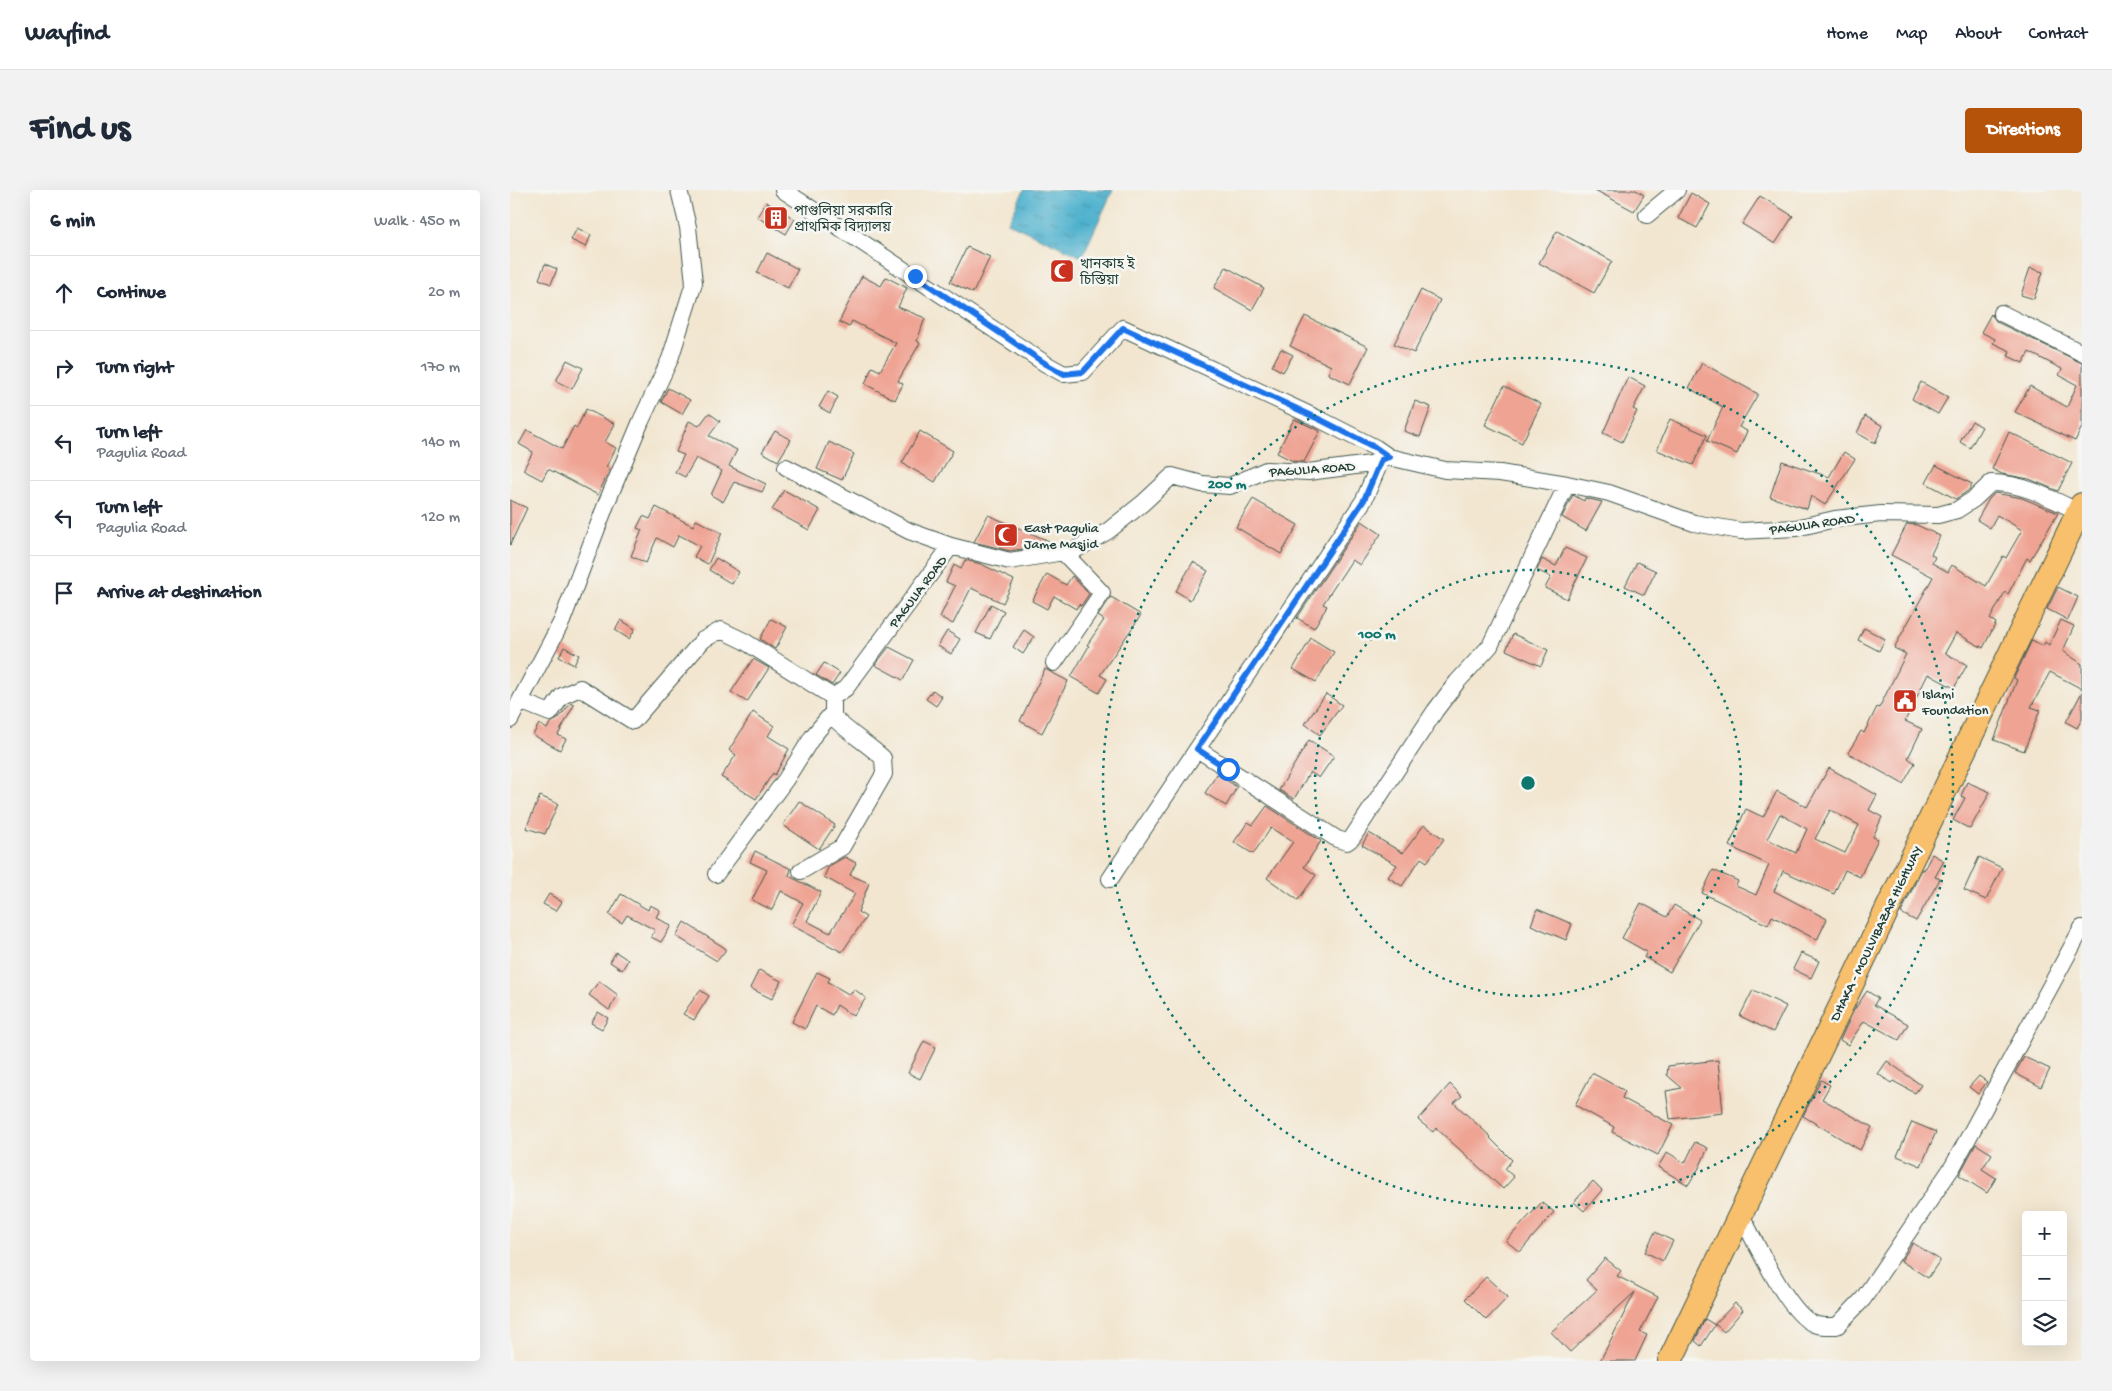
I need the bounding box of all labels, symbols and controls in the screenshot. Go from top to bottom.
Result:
text: Wayfind [25,20,109,49]
text: Home [1826,24,1868,45]
text: Map [1896,24,1927,45]
text: About [1955,24,2001,45]
text: Contact [2029,24,2087,45]
button: Directions [1965,108,2082,153]
text: Find us [30,110,130,151]
place label: পাগুলিয়া সরকারি প্রাথমিক বিদ্যালয় [794,202,893,237]
building icon: পাগুলিয়া সরকারি প্রাথমিক বিদ্যালয় [763,205,789,231]
text: 6 min [50,210,95,235]
text: Walk · 450 m [374,213,460,232]
place label: খানকাহ ই চিস্তিয়া [1079,255,1135,290]
mosque icon: খানকাহ ই চিস্তিয়া [1049,258,1075,284]
route end [904,265,927,288]
icon: ahead [50,279,78,307]
text: Continue [97,282,166,305]
text: 20 m [428,284,460,303]
icon: right [50,354,78,382]
text: Turn right [97,357,173,380]
text: 170 m [421,359,460,378]
text: Turn left [97,422,161,445]
icon: left [50,429,78,457]
text: 140 m [422,434,460,453]
text: Pagulia Road [97,445,186,464]
street label: PAGULIA ROAD [1268,459,1357,482]
text: 200 m [1208,476,1247,494]
text: Turn left [97,497,161,520]
icon: left [50,504,78,532]
text: 120 m [421,509,460,528]
street label: PAGULIA ROAD [1768,511,1857,540]
text: Pagulia Road [97,520,186,539]
place label: East Pagulia Jame Masjid [1024,521,1100,554]
mosque icon: East Pagulia Jame Masjid [993,522,1019,548]
street label: PAGULIA ROAD [886,552,952,633]
icon: arrive [50,579,78,607]
text: Arrive at destination [97,582,261,605]
text: 100 m [1357,626,1396,644]
place label: Islami Foundation [1921,687,1989,720]
public building icon: Islami Foundation [1892,688,1918,714]
route start [1217,758,1240,781]
centre of rings [1519,774,1537,792]
street label: DHAKA - MOULVIBAZAR HIGHWAY [1827,844,1927,1025]
map controls [2022,1211,2067,1346]
button: + [2022,1211,2067,1256]
button: − [2022,1256,2067,1301]
button: layers [2022,1301,2067,1346]

